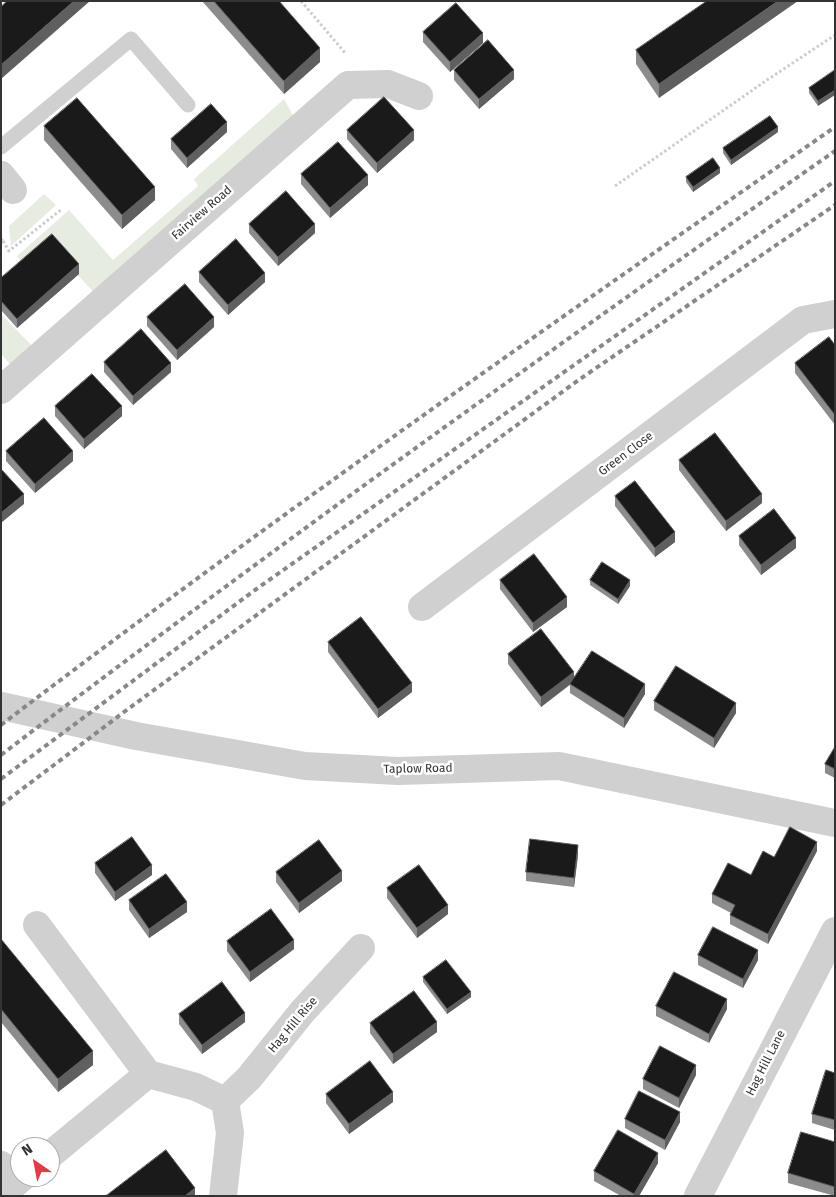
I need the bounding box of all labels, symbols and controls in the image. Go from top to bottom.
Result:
street label: Fairview Road [169,183,235,243]
street label: Green Close [596,429,656,479]
street label: Taplow Road [383,761,453,777]
street label: Hag Hill Rise [265,994,321,1056]
street label: Hag Hill Lane [743,1028,789,1098]
north arrow [10,1137,60,1187]
text: N [19,1140,36,1160]

